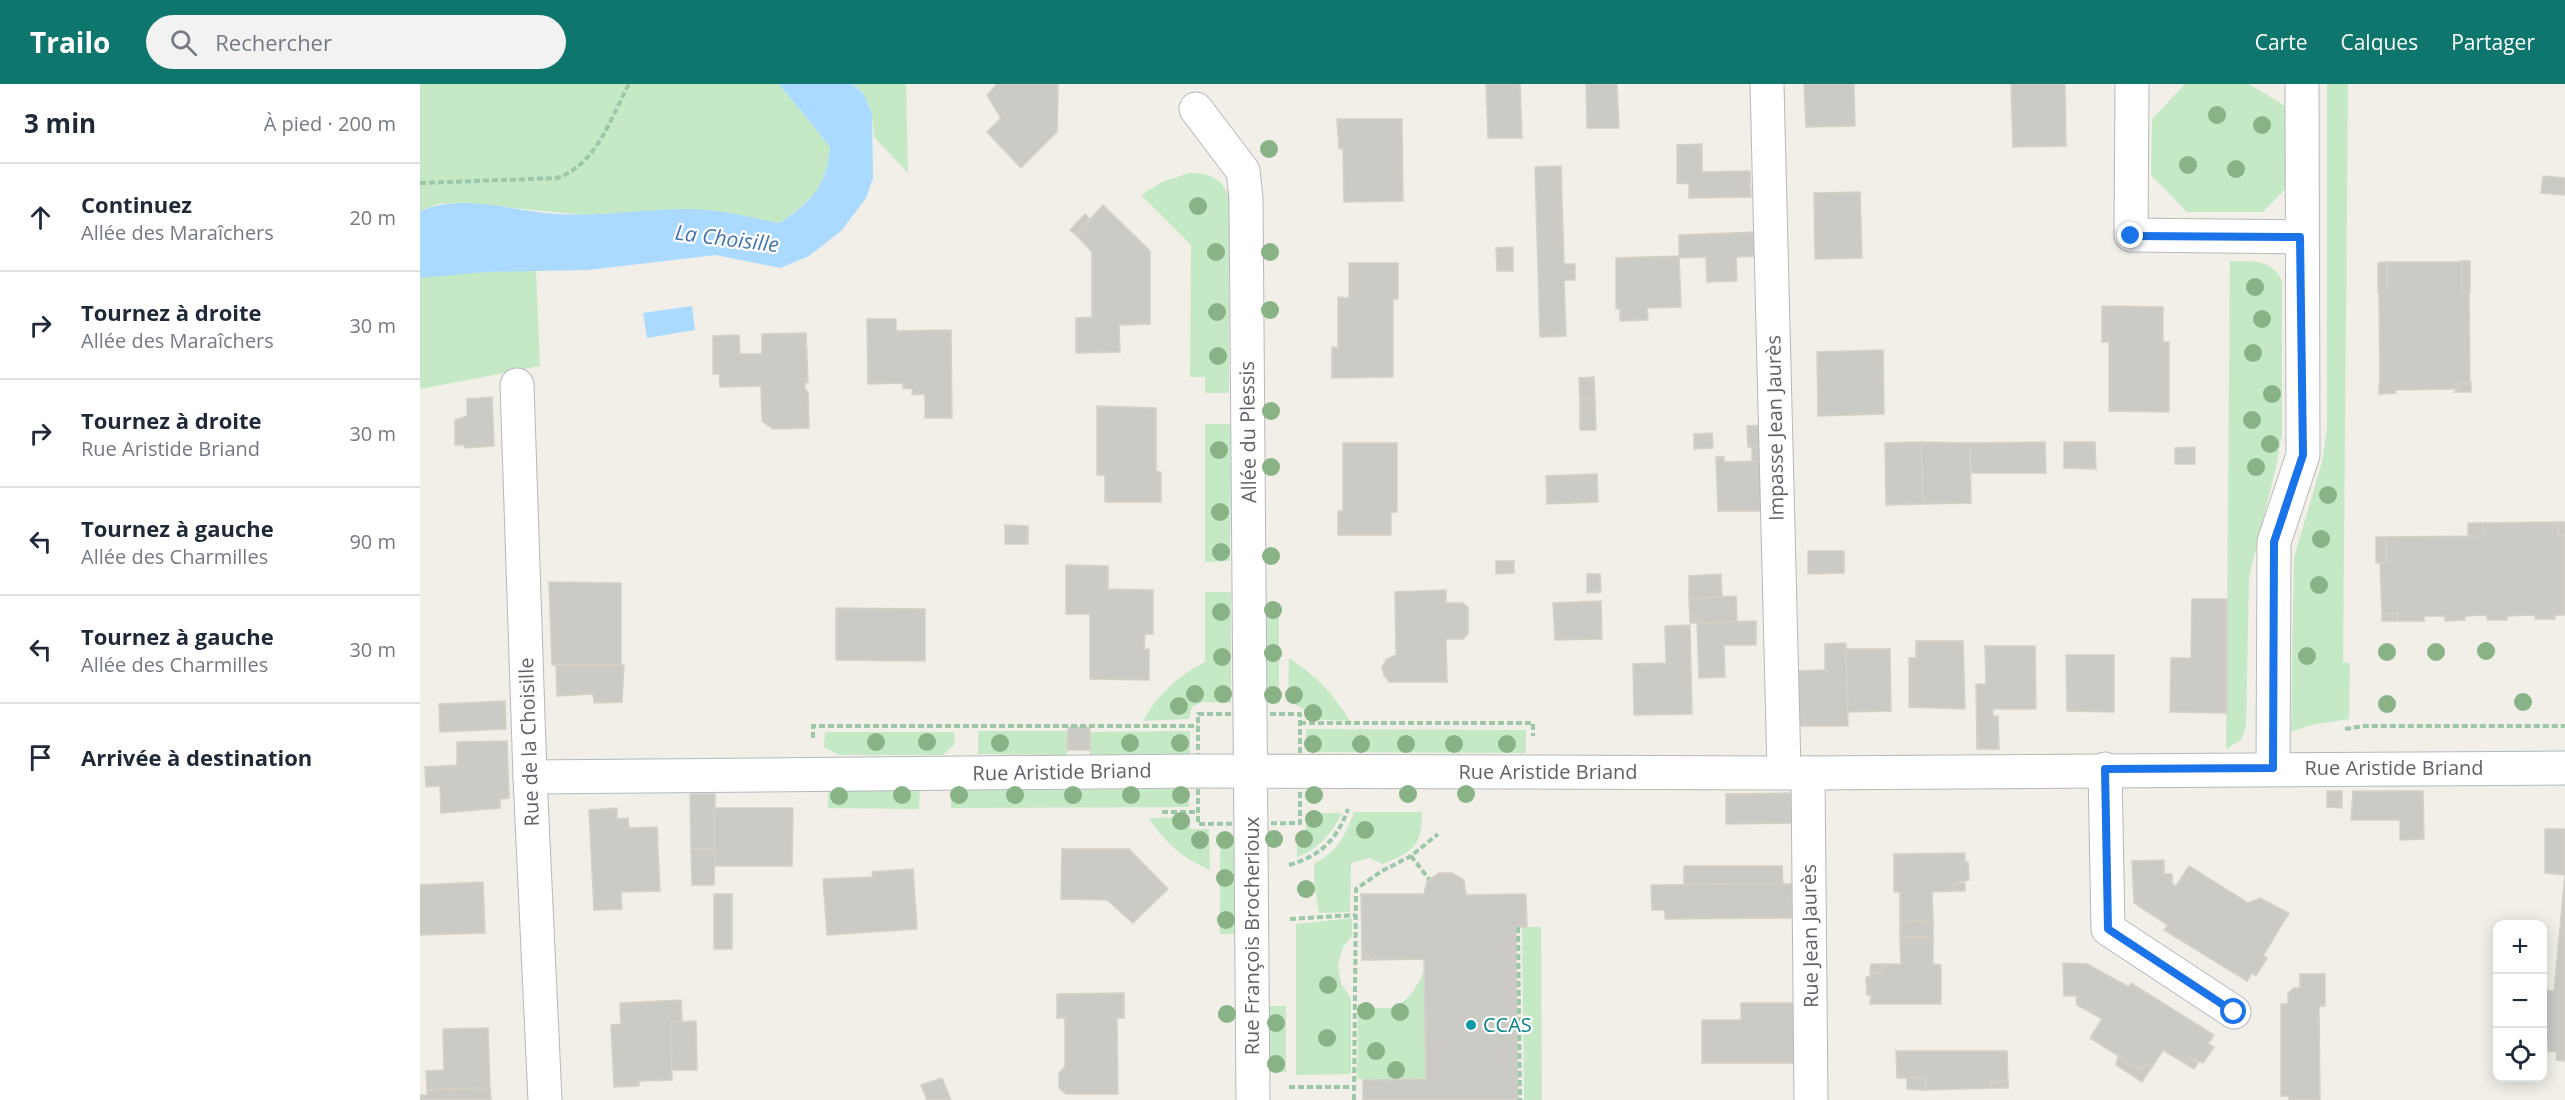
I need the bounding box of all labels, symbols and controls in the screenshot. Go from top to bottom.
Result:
search box [146,15,566,69]
text: Trailo [30,23,110,61]
icon: search [167,26,200,59]
text: Rechercher [215,27,332,57]
text: Carte [2255,28,2307,56]
text: Calques [2340,28,2418,56]
text: Partager [2451,28,2535,56]
text: 3 min [24,105,96,141]
text: À pied · 200 m [264,110,396,137]
text: Continuez [81,189,192,219]
icon: ahead [24,201,57,234]
text: 20 m [349,204,396,231]
water label: La Choisille [674,218,781,258]
text: Allée des Maraîchers [81,219,274,246]
route end [2117,222,2143,248]
text: Tournez à droite [81,297,262,327]
icon: right [24,309,57,342]
text: 30 m [349,312,396,339]
text: Allée des Maraîchers [81,327,274,354]
street label: Impasse Jean Jaurès [1759,335,1790,521]
street label: Allée du Plessis [1233,361,1262,503]
text: Tournez à droite [81,405,262,435]
icon: right [24,417,57,450]
text: 30 m [349,420,396,447]
text: Rue Aristide Briand [81,435,260,462]
text: Tournez à gauche [81,513,274,543]
icon: left [24,525,57,558]
text: 90 m [349,528,396,555]
text: Allée des Charmilles [81,543,268,570]
text: Tournez à gauche [81,621,274,651]
icon: left [24,633,57,666]
text: 30 m [349,636,396,663]
text: Allée des Charmilles [81,651,268,678]
street label: Rue de la Choisille [512,657,545,827]
icon: arrive [24,741,57,774]
text: Arrivée à destination [81,742,312,772]
street label: Rue Aristide Briand [2304,754,2484,781]
street label: Rue Aristide Briand [972,756,1152,787]
street label: Rue Aristide Briand [1458,758,1638,785]
street label: Rue François Brocherioux [1238,816,1265,1055]
street label: Rue Jean Jaurès [1795,864,1824,1008]
map controls [2493,920,2547,1082]
button: + [2493,920,2547,974]
button: − [2493,974,2547,1028]
route start [2220,998,2246,1024]
place label: CCAS [1483,1011,1532,1038]
marker: CCAS [1464,1018,1478,1032]
button: locate [2493,1028,2547,1082]

